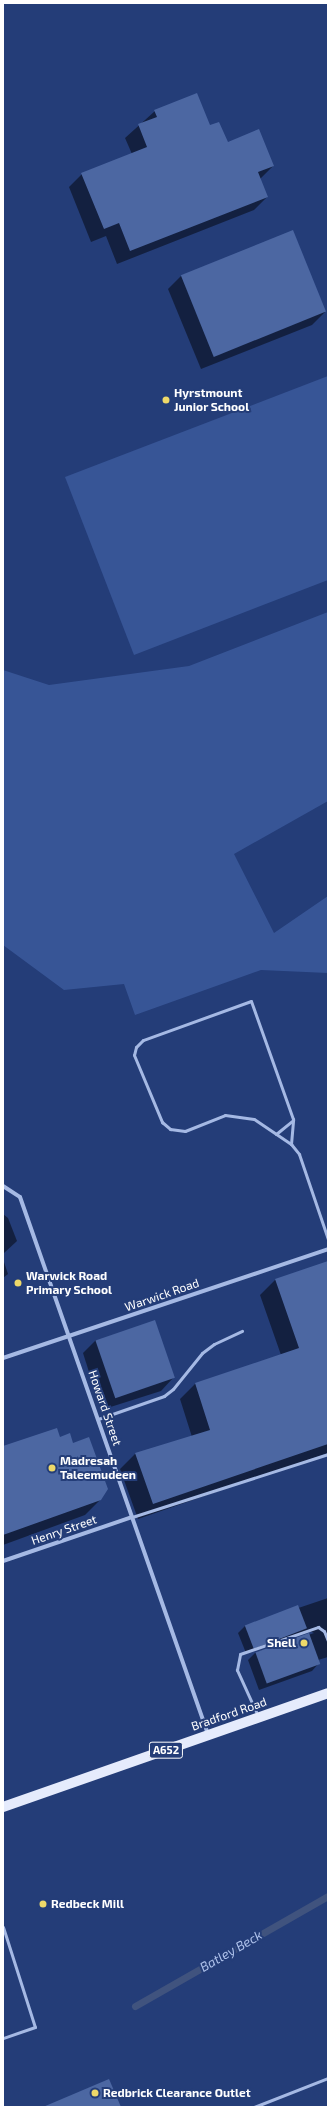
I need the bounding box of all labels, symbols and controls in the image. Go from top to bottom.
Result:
place label: Hyrstmount Junior School [174,386,249,414]
marker: Hyrstmount Junior School [161,395,171,405]
place label: Warwick Road Primary School [26,1269,112,1297]
street label: Warwick Road [123,1276,201,1314]
marker: Warwick Road Primary School [13,1278,23,1288]
street label: Howard Street [85,1368,125,1448]
place label: Madresah Taleemudeen [60,1454,136,1482]
marker: Madresah Taleemudeen [47,1463,57,1473]
street label: Henry Street [29,1512,99,1548]
place label: Shell [267,1636,296,1650]
marker: Shell [299,1638,309,1648]
street label: Bradford Road [189,1694,269,1734]
road number: A652 [148,1741,184,1759]
place label: Redbeck Mill [51,1897,124,1911]
marker: Redbeck Mill [38,1899,48,1909]
water label: Batley Beck [197,1927,265,1975]
place label: Redbrick Clearance Outlet [103,2086,251,2100]
marker: Redbrick Clearance Outlet [90,2088,100,2098]

